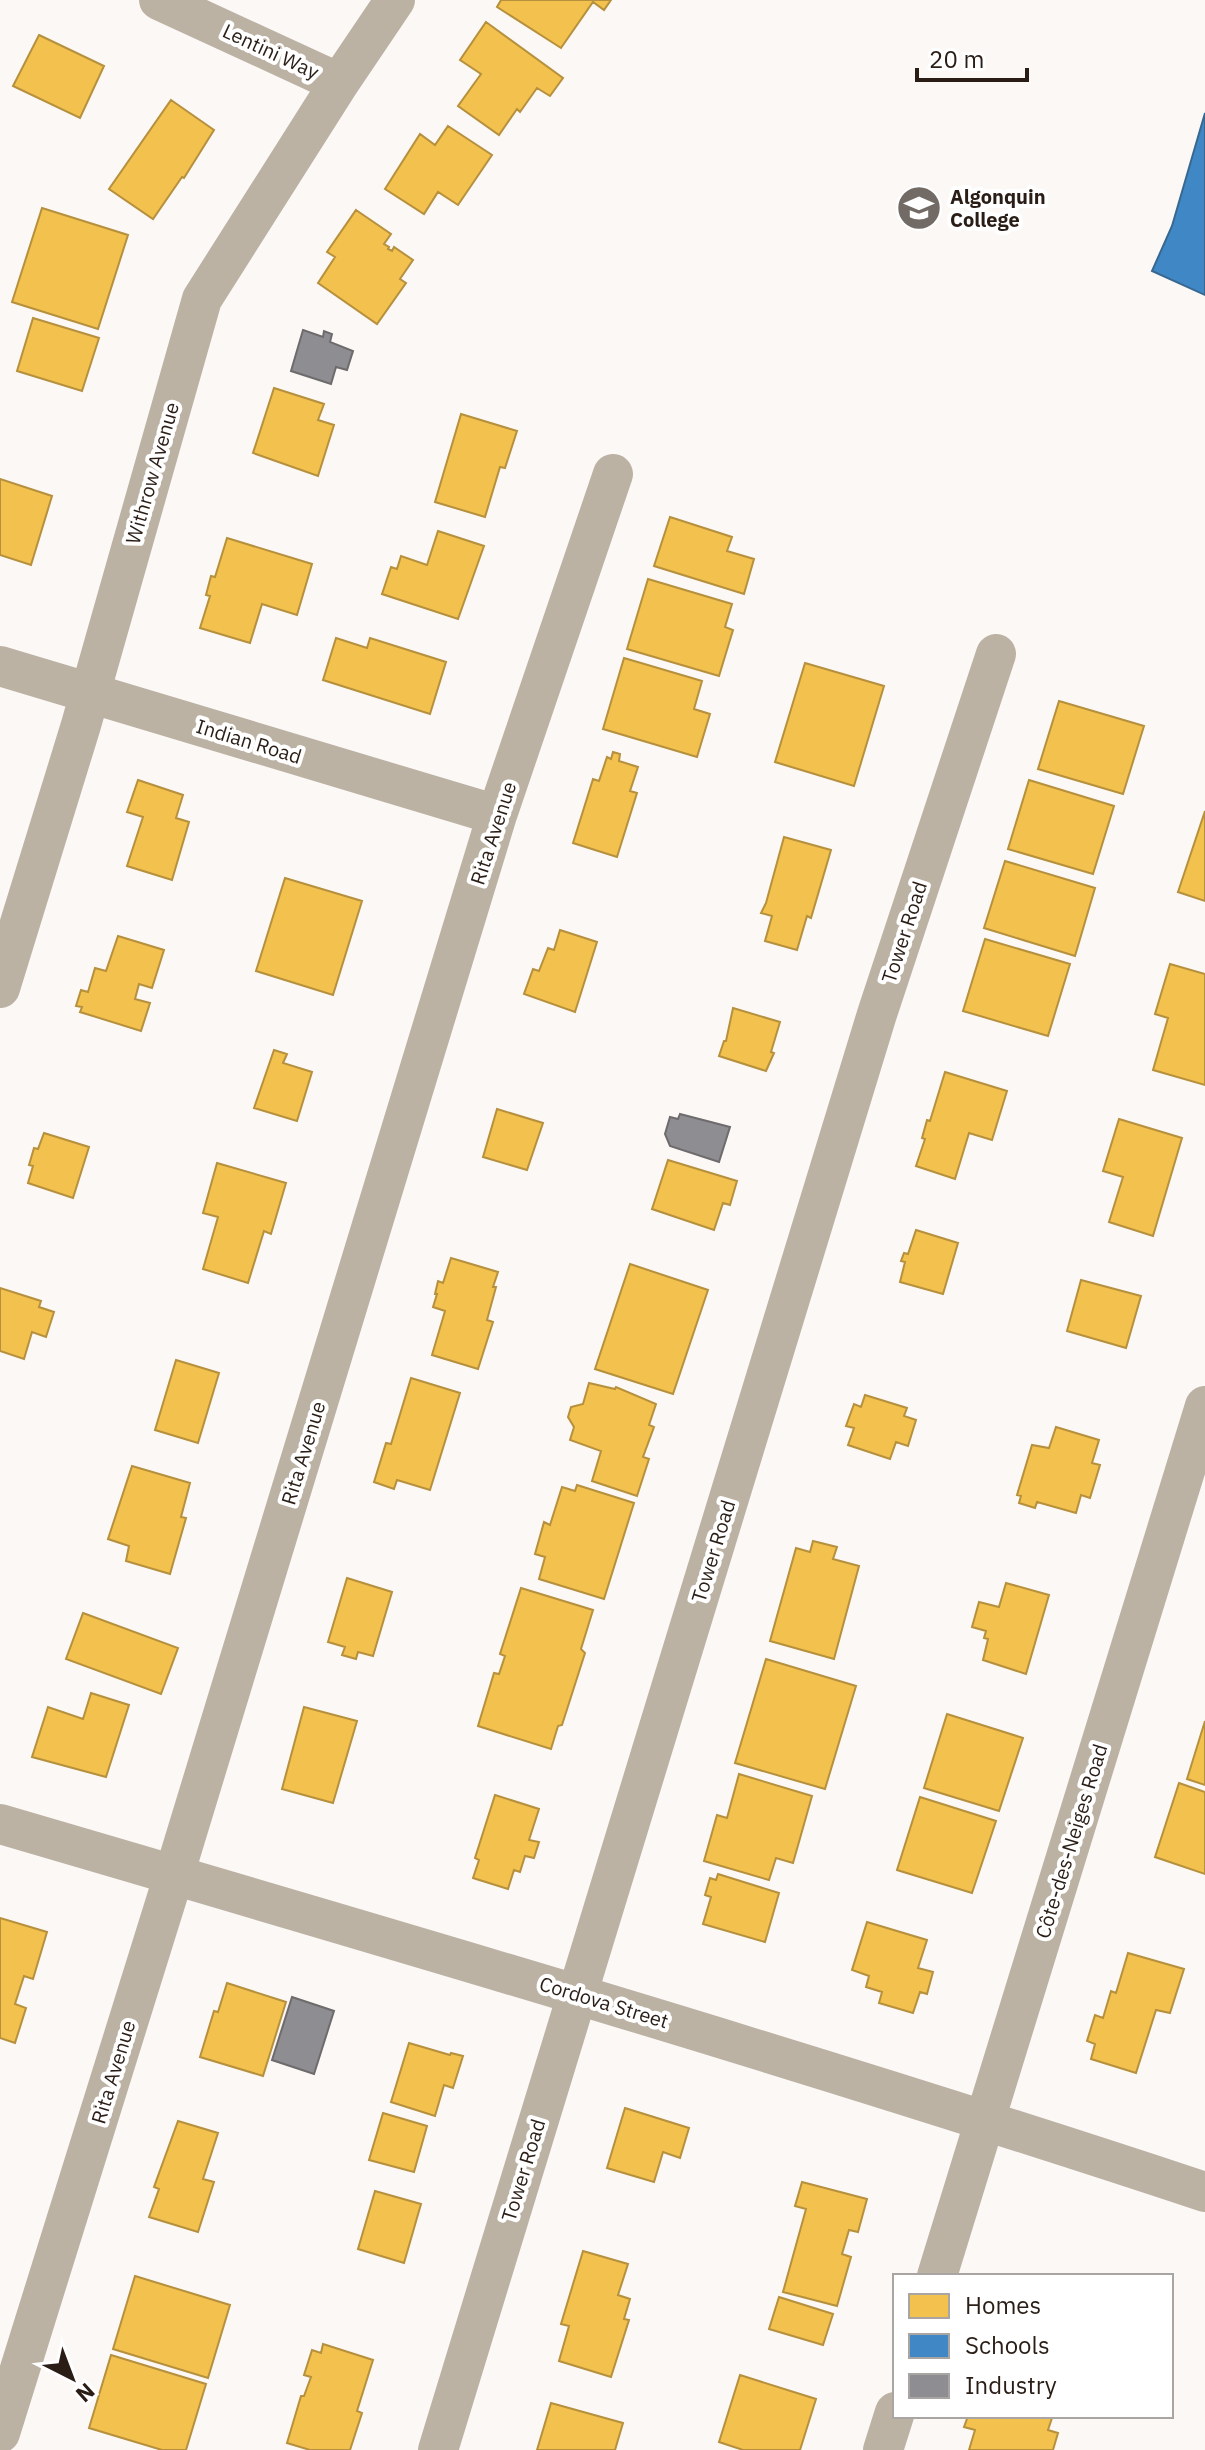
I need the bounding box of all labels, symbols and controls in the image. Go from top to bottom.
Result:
street label: Lentini Way [218,17,324,85]
scale bar [917,32,1027,82]
text: 20 m [929,43,984,75]
place label: Algonquin College [950,183,1046,233]
school or university icon: Algonquin College [895,184,943,232]
street label: Withrow Avenue [119,399,185,547]
street label: Indian Road [193,712,305,770]
street label: Rita Avenue [464,778,522,888]
street label: Tower Road [875,878,933,986]
street label: Rita Avenue [274,1398,332,1508]
street label: Tower Road [685,1497,741,1605]
street label: Côte-des-Neiges Road [1029,1740,1113,1942]
street label: Cordova Street [536,1970,672,2034]
street label: Rita Avenue [84,2017,142,2127]
street label: Tower Road [495,2116,551,2224]
legend [893,2274,1173,2418]
text: Homes [965,2289,1041,2321]
text: Schools [965,2329,1050,2361]
north arrow [32,2338,112,2418]
text: Industry [965,2369,1057,2401]
text: N [70,2377,101,2409]

